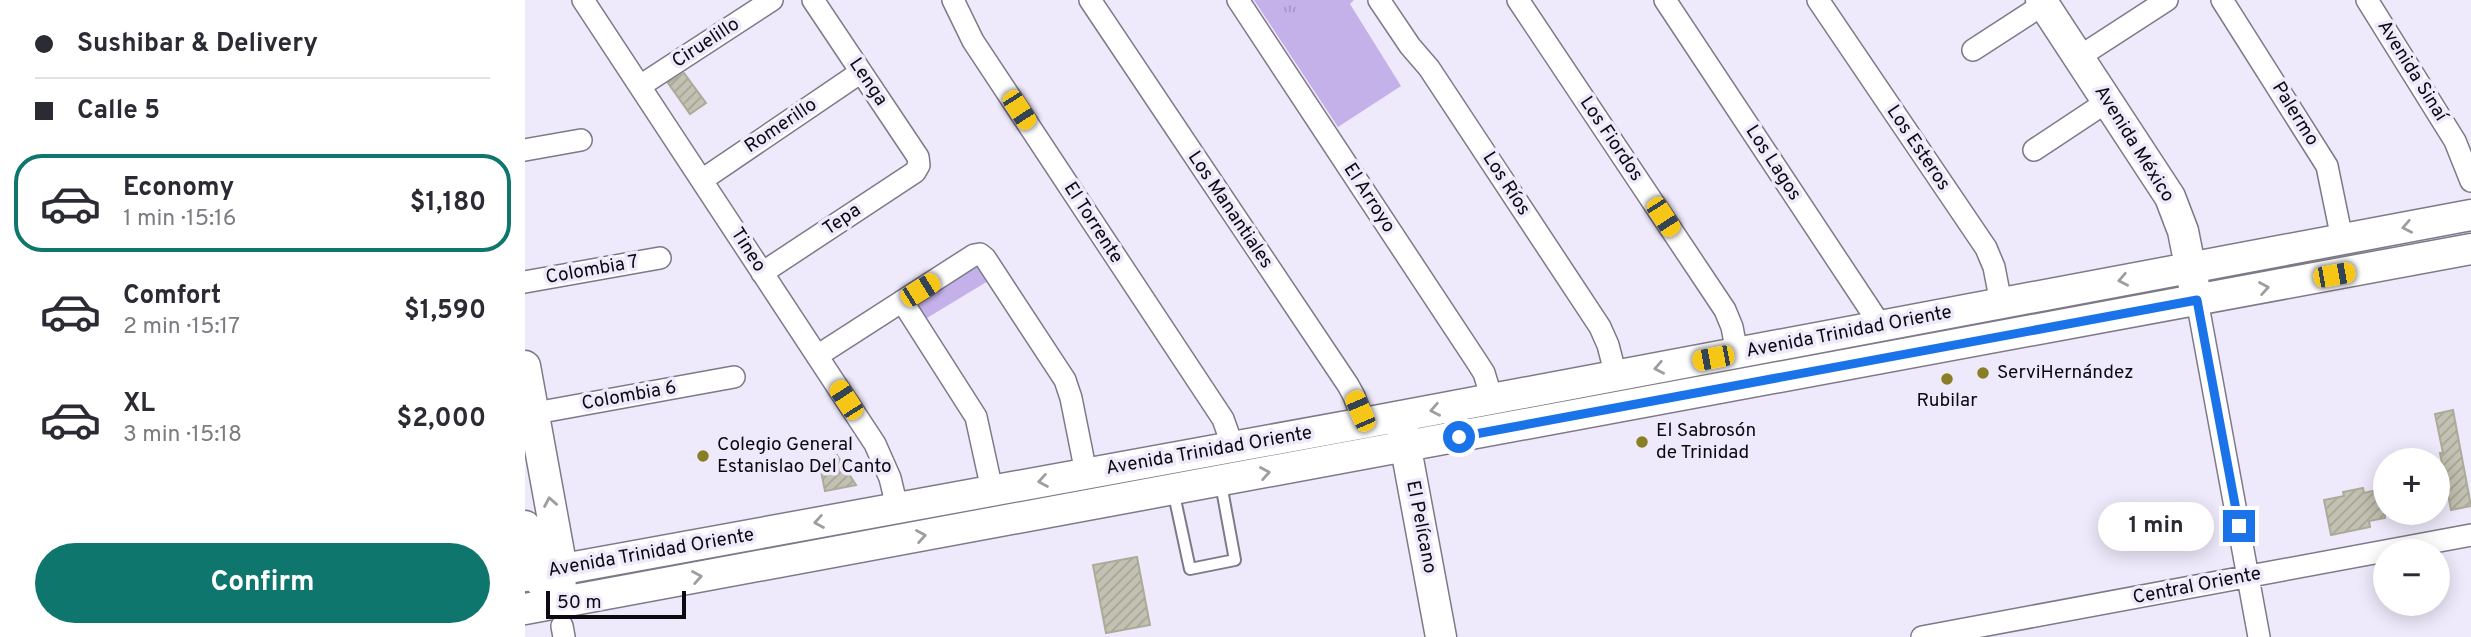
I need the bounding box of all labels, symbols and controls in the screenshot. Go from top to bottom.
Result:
street label: Ciruelillo [668,12,744,74]
street label: Avenida Sinaí [2371,16,2454,128]
text: Sushibar & Delivery [77,28,318,61]
street label: Lenga [843,53,893,111]
street label: Palermo [2266,77,2324,151]
street label: Avenida México [2089,81,2179,207]
car [999,87,1040,133]
street label: Los Fiordos [1574,92,1648,186]
street label: Romerillo [740,93,822,159]
text: Calle 5 [77,95,160,128]
street label: Los Esteros [1881,101,1955,195]
street label: Los Lagos [1740,121,1806,205]
street label: Los Manantiales [1182,147,1278,273]
street label: Los Ríos [1477,148,1535,220]
street label: El Arroyo [1338,159,1400,237]
icon: car [39,172,102,235]
text: Economy [123,172,234,205]
street label: El Torrente [1058,178,1128,268]
text: $1,180 [410,187,486,220]
car [1643,194,1684,240]
street label: Tepa [818,199,866,241]
text: 1 min · 15:16 [123,205,236,234]
one-way arrow [2401,218,2413,233]
street label: Tineo [725,223,771,277]
street label: Colombia 7 [544,250,640,290]
car [2312,261,2357,289]
car [897,270,944,310]
one-way arrow [2117,272,2129,287]
icon: car [39,280,102,343]
text: Comfort [123,280,221,313]
one-way arrow [2258,281,2270,296]
text: $1,590 [404,295,486,328]
street label: Avenida Trinidad Oriente [1744,300,1954,364]
text: 2 min · 15:17 [123,313,240,342]
car [1691,344,1736,372]
one-way arrow [1653,360,1665,375]
place label: ServiHernández [1997,361,2134,385]
marker: ServiHernández [1975,365,1991,381]
marker: Rubilar [1939,371,1955,387]
street label: Colombia 6 [580,376,678,416]
car [826,377,867,423]
icon: car [39,388,102,451]
text: XL [123,388,155,421]
car [1343,388,1378,434]
place label: Rubilar [1916,389,1978,413]
one-way arrow [1429,402,1441,417]
text: $2,000 [396,403,486,436]
place label: El Sabrosón de Trinidad [1656,419,1756,465]
text: 3 min · 15:18 [123,421,242,450]
street label: Avenida Trinidad Oriente [1104,421,1314,481]
route start [1443,421,1475,453]
place label: Colegio General Estanislao Del Canto [717,433,892,479]
marker: El Sabrosón de Trinidad [1634,434,1650,450]
marker: Colegio General Estanislao Del Canto [695,448,711,464]
map controls [2373,448,2450,616]
button: + [2373,448,2450,525]
one-way arrow [1259,466,1271,481]
one-way arrow [1037,473,1049,488]
street label: El Pelícano [1400,479,1442,575]
one-way arrow [543,496,558,508]
callout: 1 min [2099,502,2215,550]
route end [2223,510,2255,542]
text: 1 min [2128,512,2184,541]
one-way arrow [814,513,826,528]
street label: Avenida Trinidad Oriente [546,523,756,583]
one-way arrow [915,529,927,544]
button: − [2373,539,2450,616]
button: Confirm [35,543,490,623]
street label: Central Oriente [2131,562,2263,610]
one-way arrow [691,571,703,586]
scale bar [546,588,686,620]
text: 50 m [557,591,602,615]

